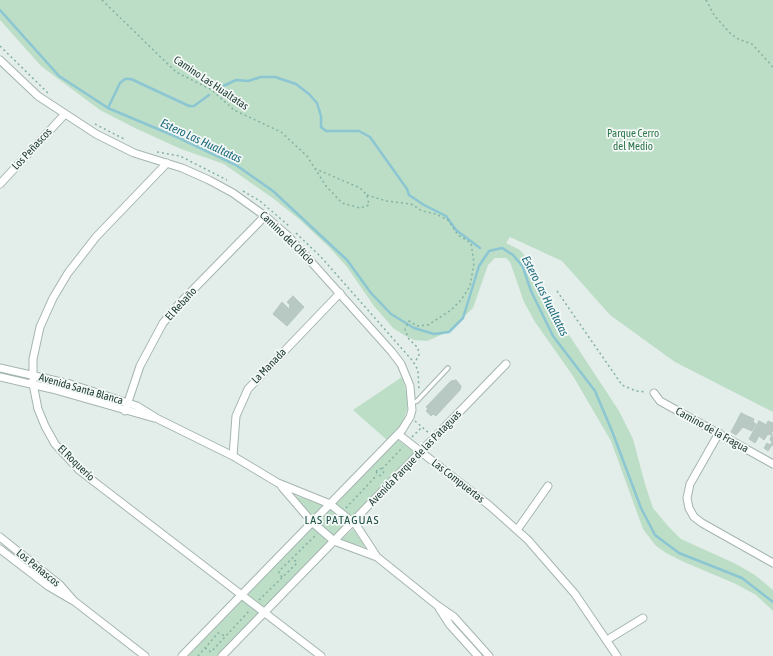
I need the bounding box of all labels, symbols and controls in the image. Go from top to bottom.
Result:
street label: Camino Las Hualtatas [171,53,251,113]
water label: Estero Las Hualtatas [158,116,244,166]
street label: Los Peñascos [9,125,55,173]
park label: Parque Cerro del Medio [607,127,659,153]
street label: Camino del Oficio [257,209,317,267]
water label: Estero Las Hualtatas [519,253,571,339]
street label: El Rebaño [163,285,199,323]
street label: La Manada [249,346,289,386]
street label: Avenida Santa Blanca [37,371,125,407]
street label: Camino de la Fragua [673,405,751,455]
street label: Avenida Parque de las Pataguas [366,407,464,509]
street label: El Roquerío [55,442,97,484]
street label: Las Compuertas [429,456,487,506]
district label: LAS PATAGUAS [304,513,380,527]
street label: Los Peñascos [13,546,63,590]

